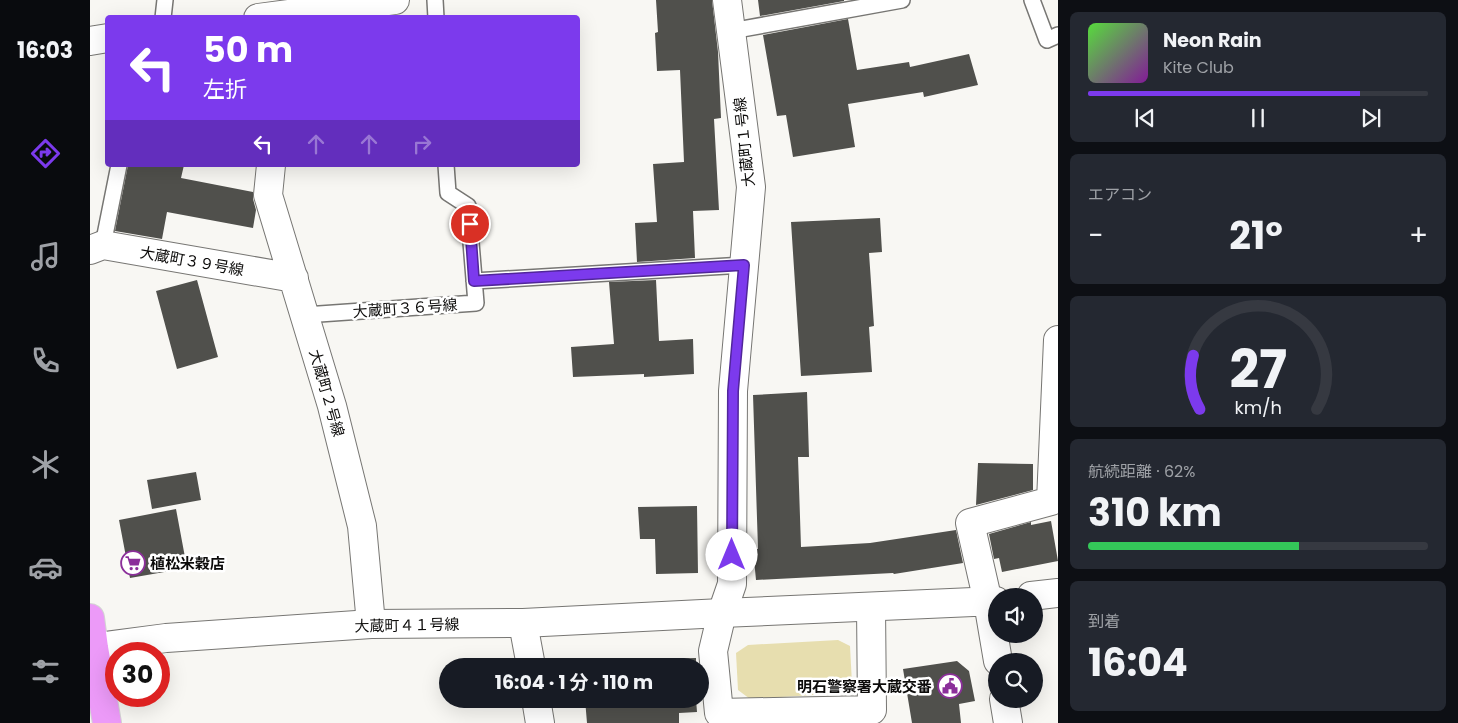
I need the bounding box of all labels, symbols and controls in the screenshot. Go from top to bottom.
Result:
text: 50 m [203,25,293,74]
text: Neon Rain [1163,27,1262,54]
text: 16:03 [17,35,73,66]
icon: left [120,35,185,100]
text: Kite Club [1163,56,1234,79]
text: 左折 [203,74,247,105]
street label: 大蔵町１号線 [729,96,759,188]
icon: previous [1131,104,1159,132]
icon: pause [1244,104,1272,132]
icon: next [1357,104,1385,132]
icon: left [249,130,277,158]
icon: ahead [302,130,330,158]
icon: ahead [355,130,383,158]
icon: right [408,130,436,158]
icon: directions [28,136,63,171]
text: エアコン [1088,183,1152,206]
pin [449,203,491,245]
text: 21° [1229,209,1283,262]
icon: arrive [456,210,484,238]
text: − [1088,216,1103,255]
text: + [1409,216,1428,255]
icon: music [28,239,63,274]
street label: 大蔵町３９号線 [138,242,246,280]
street label: 大蔵町３６号線 [352,294,458,322]
text: 27 [1229,333,1287,406]
icon: phone [28,343,63,378]
street label: 大蔵町２号線 [305,347,349,439]
text: km/h [1234,395,1282,420]
icon: climate [28,447,63,482]
text: 航続距離 · 62% [1088,460,1195,483]
text: 310 km [1088,486,1222,539]
position arrow [705,528,757,580]
icon: car [28,550,63,585]
supermarket icon: 植松米穀店 [120,550,146,576]
place label: 植松米穀店 [150,553,225,574]
map controls [988,588,1043,708]
button: sound [988,588,1043,643]
text: 到着 [1088,610,1120,633]
street label: 大蔵町４１号線 [354,614,460,636]
text: 16:04 [1088,636,1188,689]
speed limit sign: 30 [105,642,170,707]
button: search [988,653,1043,708]
icon: filters [28,654,63,689]
text: 16:04 · 1 分 · 110 m [495,669,653,696]
public building icon: 明石警察署大蔵交番 [937,673,963,699]
place label: 明石警察署大蔵交番 [797,676,932,697]

